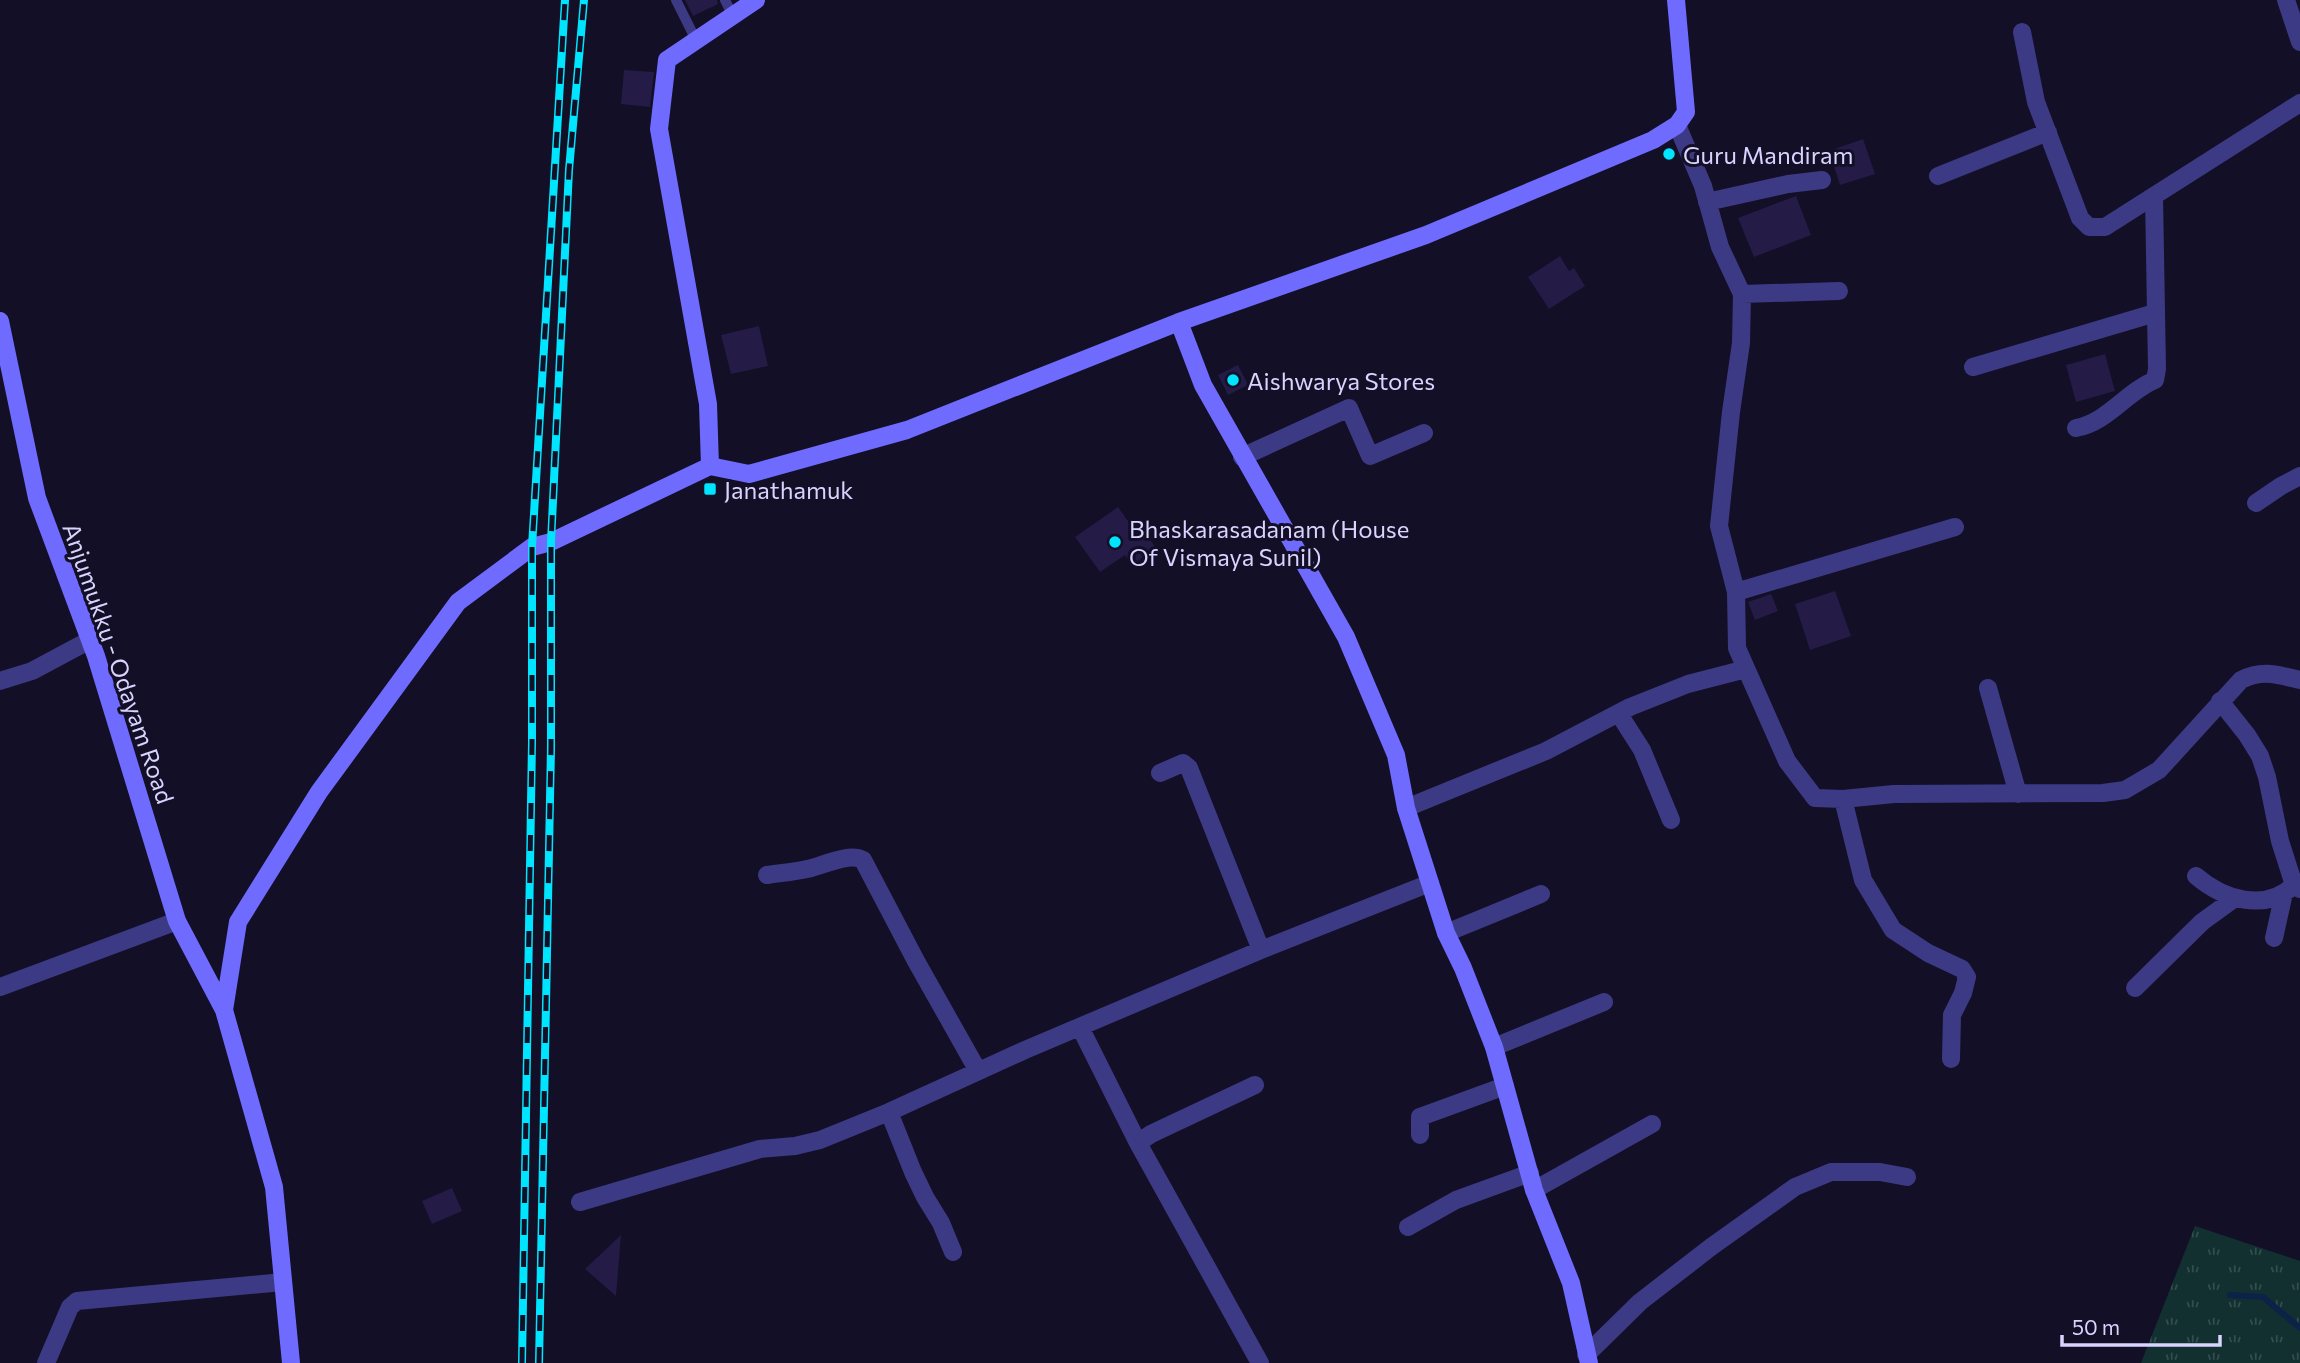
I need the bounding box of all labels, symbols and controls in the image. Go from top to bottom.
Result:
place label: Guru Mandiram [1683,140,1854,169]
marker: Guru Mandiram [1661,146,1677,162]
place label: Aishwarya Stores [1247,366,1435,395]
marker: Aishwarya Stores [1225,372,1241,388]
place label: Janathamuk [724,475,853,504]
marker: Janathamuk [702,481,718,497]
place label: Bhaskarasadanam (House Of Vismaya Sunil) [1129,514,1409,571]
street label: Anjumukku - Odayam Road [57,519,181,807]
marker: Bhaskarasadanam (House Of Vismaya Sunil) [1107,534,1123,550]
scale bar [2062,1304,2220,1348]
text: 50 m [2072,1314,2120,1339]

